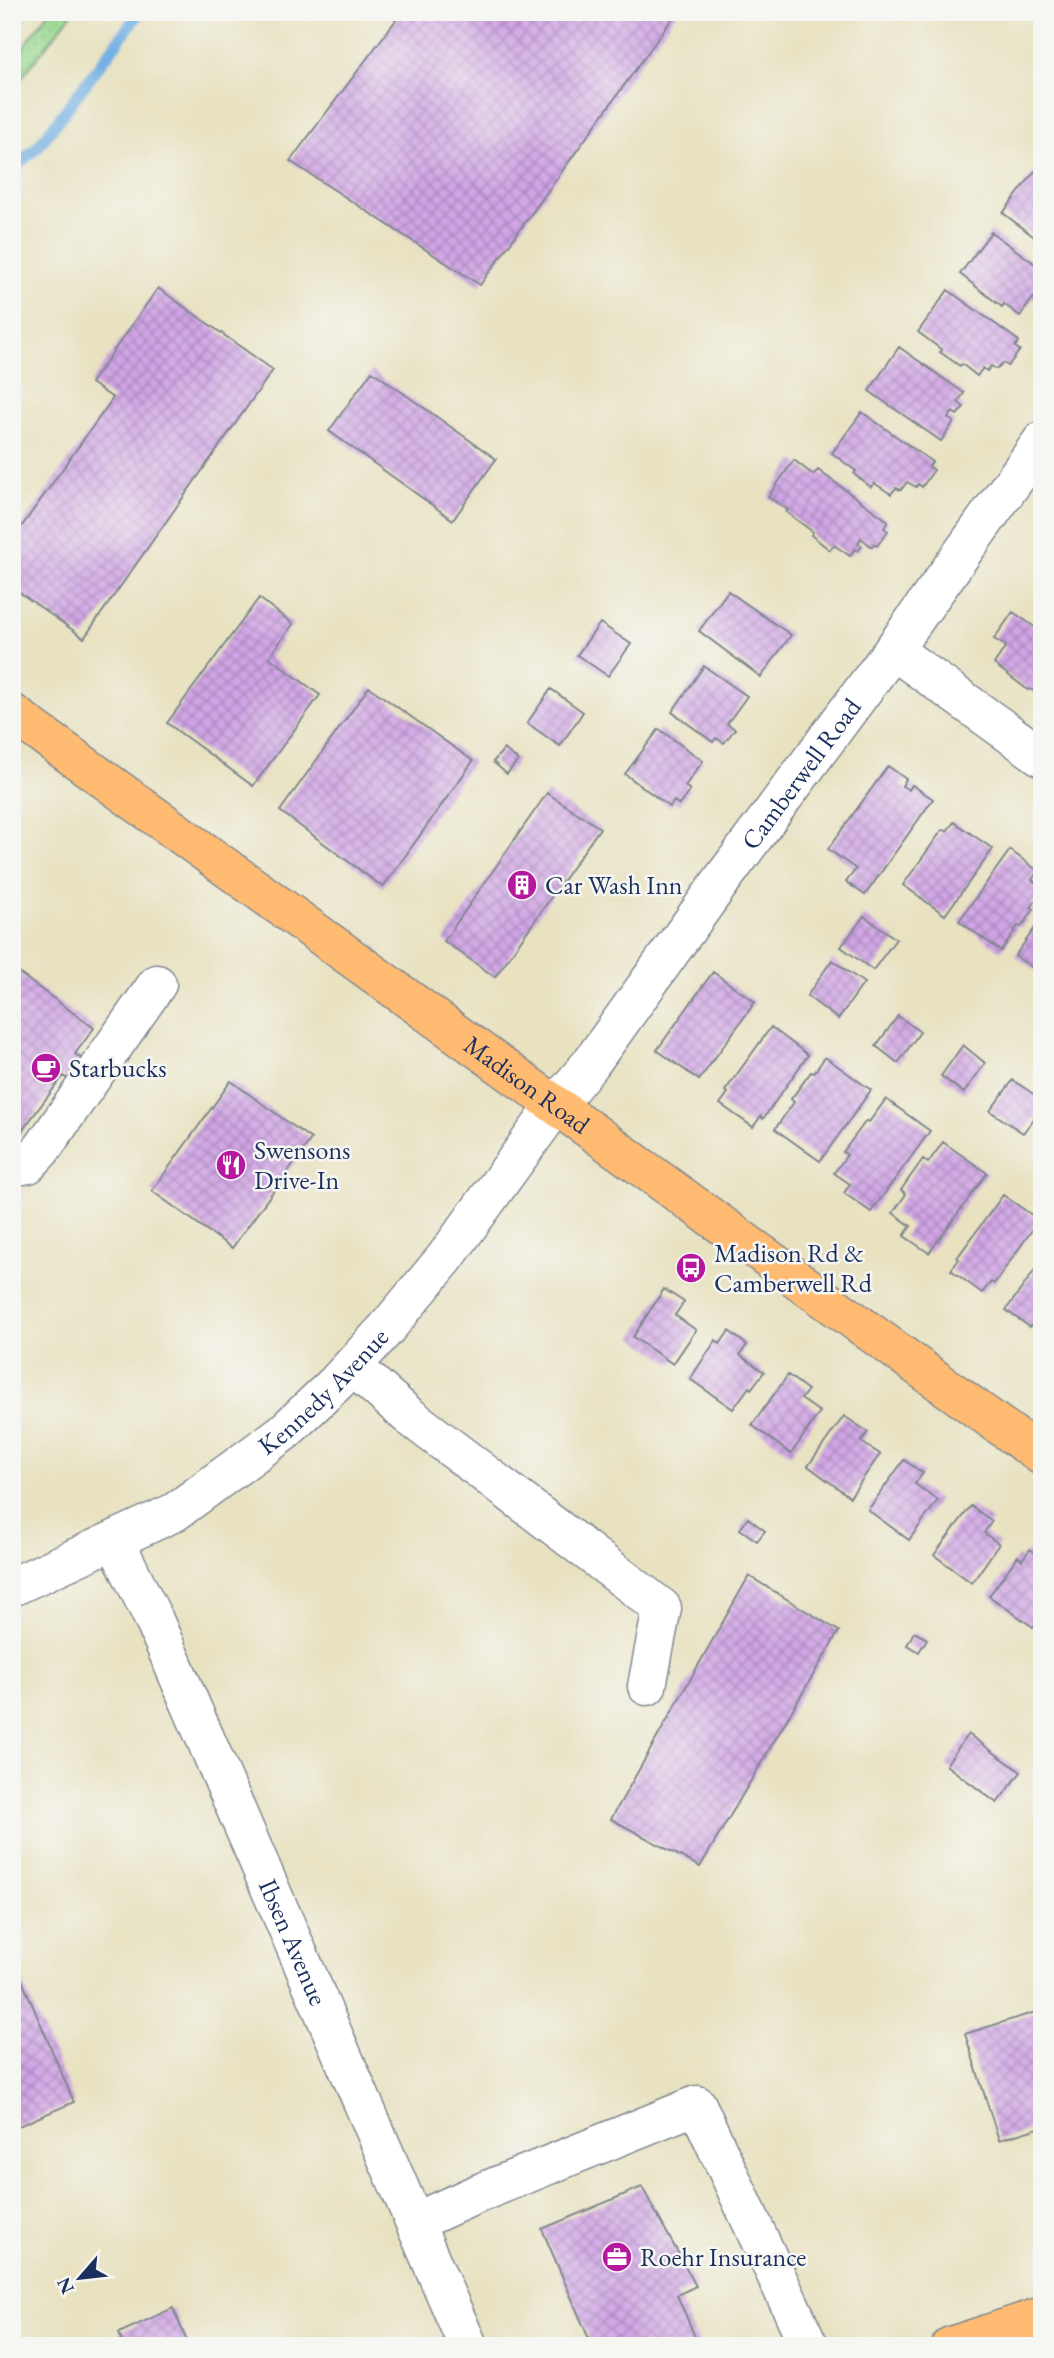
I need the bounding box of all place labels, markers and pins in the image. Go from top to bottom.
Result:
building icon: Car Wash Inn [505,868,539,902]
place label: Car Wash Inn [545,868,683,902]
cafe icon: Starbucks [29,1051,63,1085]
place label: Starbucks [69,1051,167,1085]
place label: Swensons Drive-In [254,1133,351,1197]
restaurant icon: Swensons Drive-In [214,1148,248,1182]
place label: Madison Rd & Camberwell Rd [714,1236,873,1300]
bus stop icon: Madison Rd & Camberwell Rd [674,1251,708,1285]
office icon: Roehr Insurance [600,2240,634,2274]
place label: Roehr Insurance [640,2240,806,2274]

